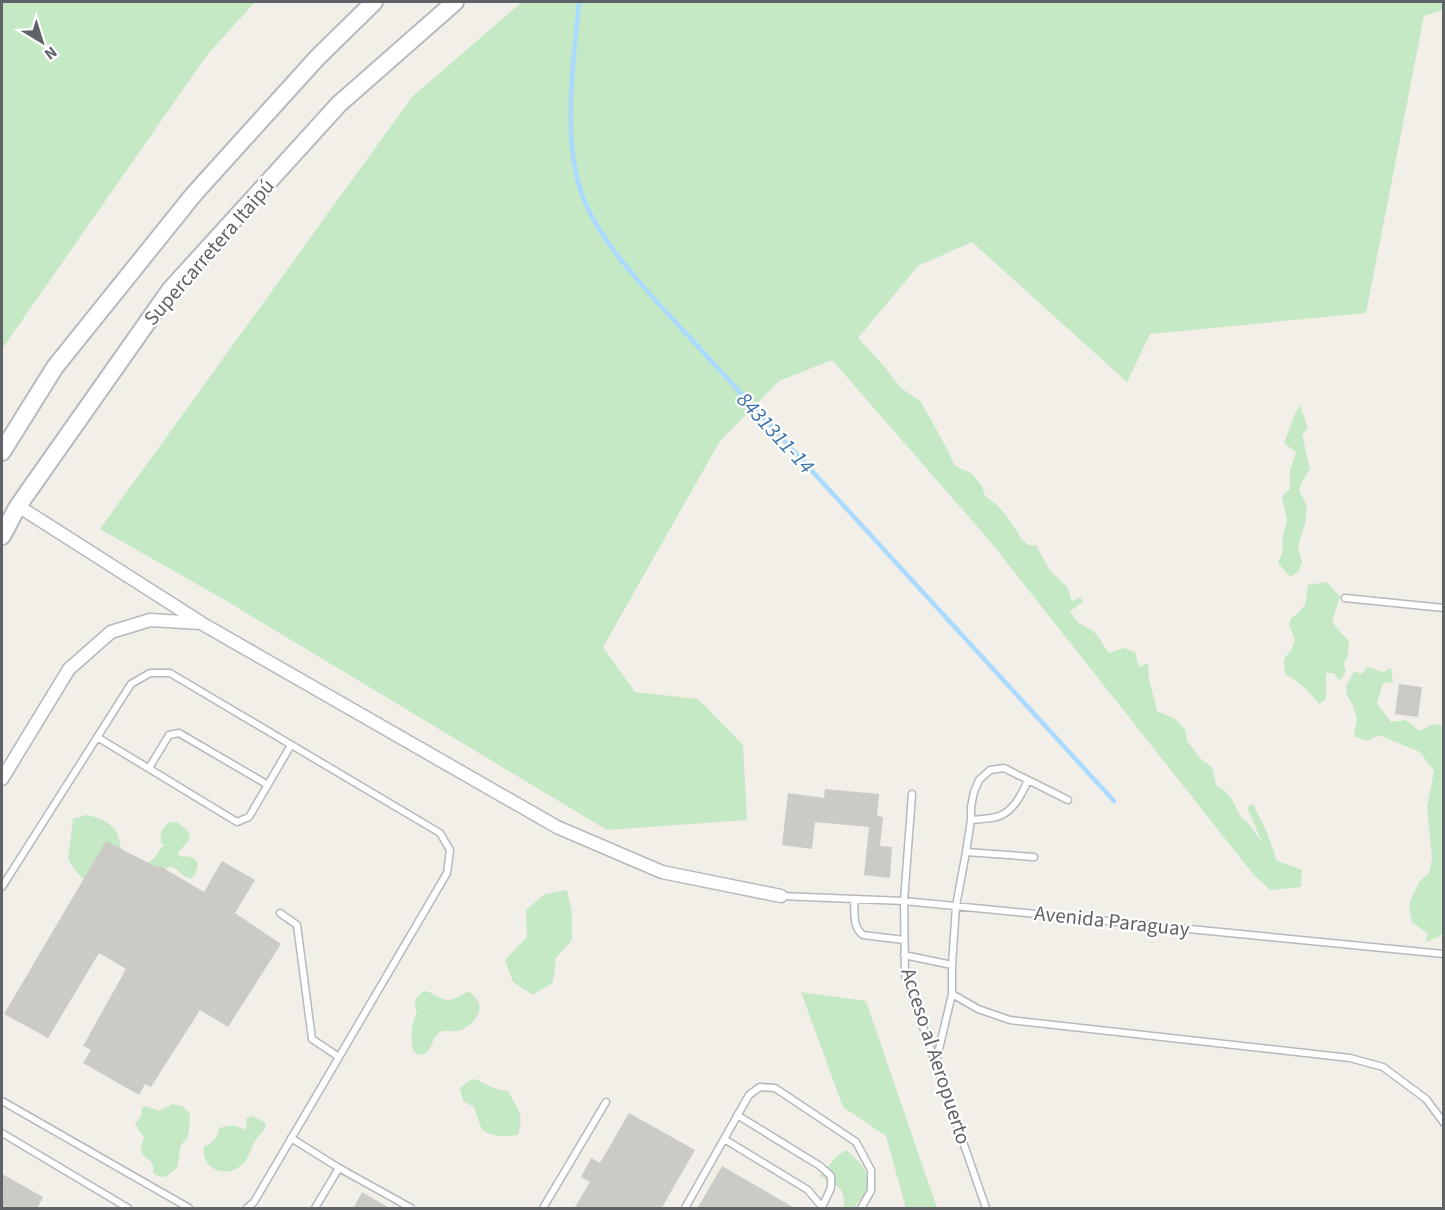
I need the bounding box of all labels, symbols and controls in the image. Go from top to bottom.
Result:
north arrow [12,12,72,72]
text: N [40,41,62,65]
street label: Supercarretera Itaipú [137,172,281,332]
water label: 8431311-14 [729,385,822,481]
street label: Avenida Paraguay [1033,898,1191,944]
street label: Acceso al Aeropuerto [893,964,979,1148]

